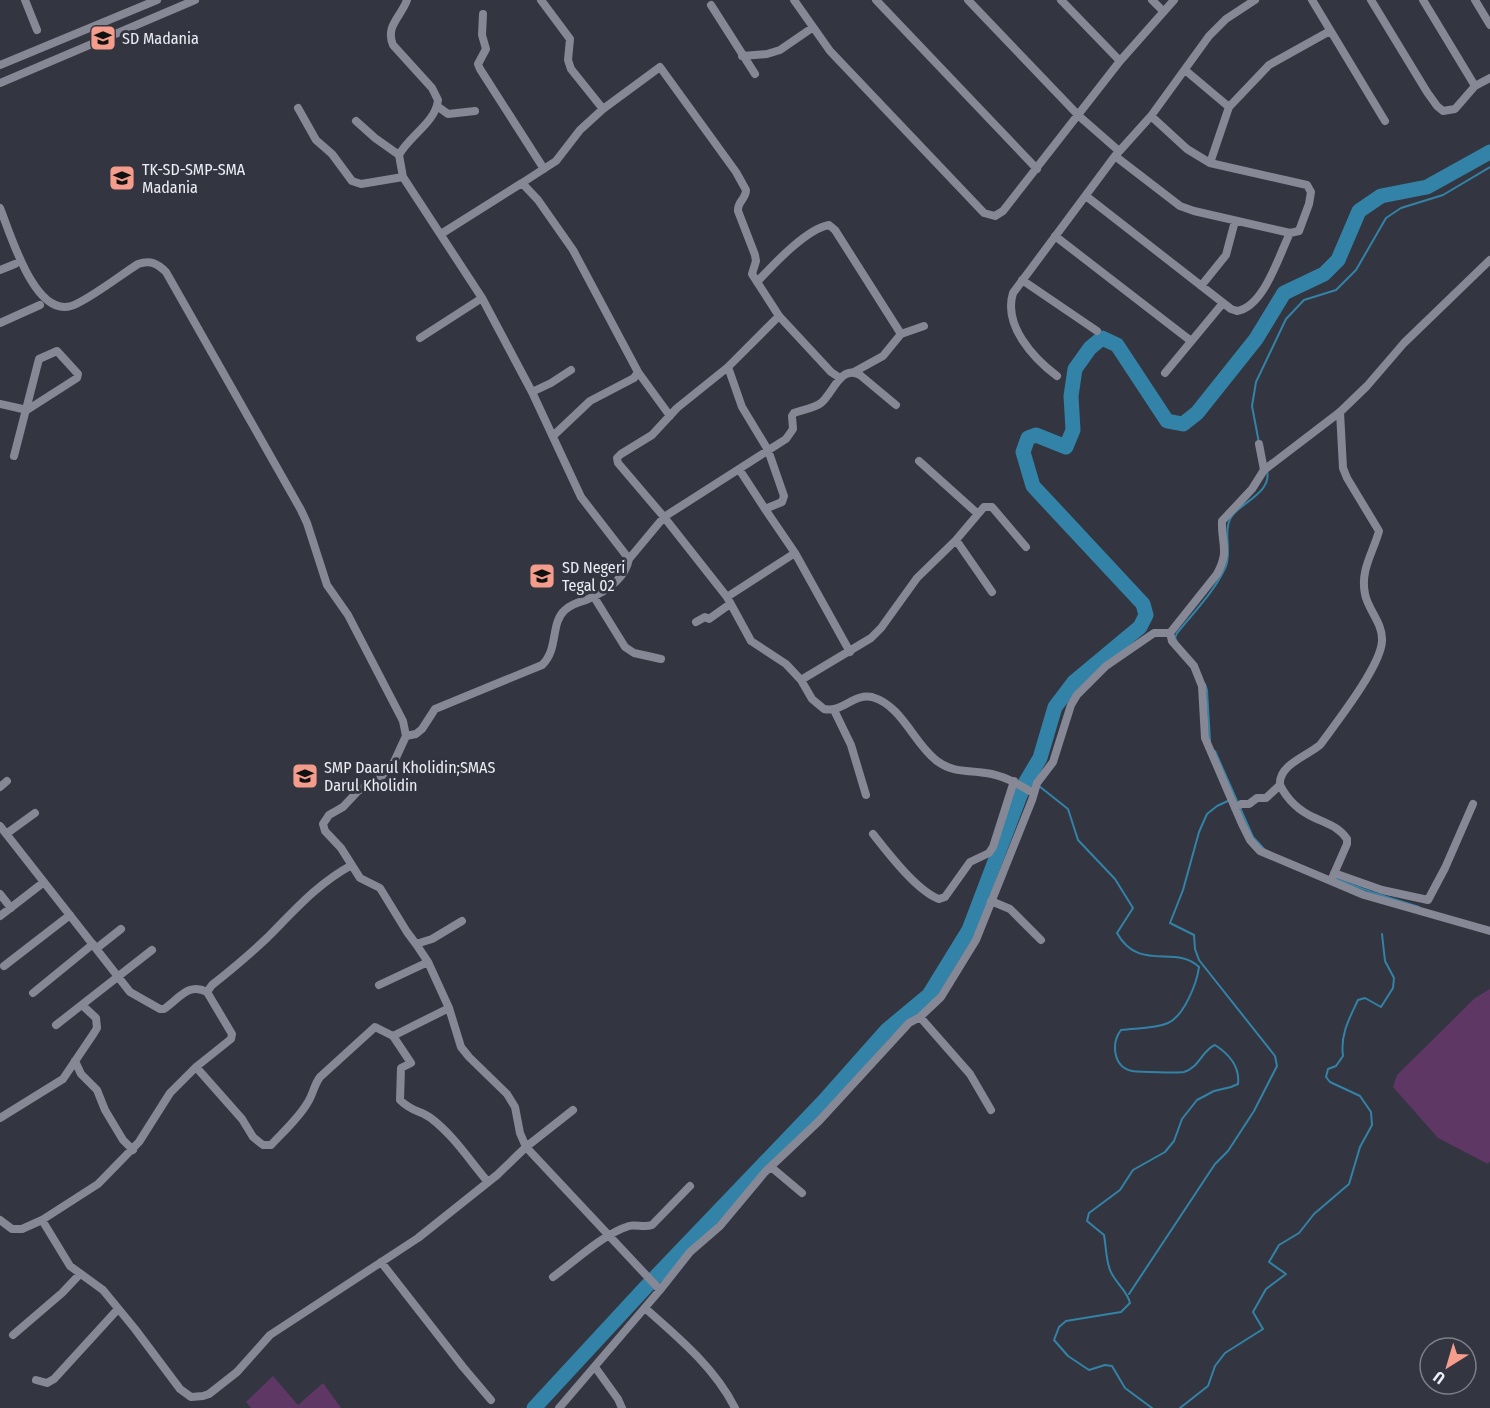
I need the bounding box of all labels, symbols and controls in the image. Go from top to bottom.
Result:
school or university icon: SD Madania [88,23,118,53]
place label: SD Madania [122,29,199,48]
place label: TK-SD-SMP-SMA Madania [142,160,246,197]
school or university icon: TK-SD-SMP-SMA Madania [107,163,137,193]
place label: SD Negeri Tegal 02 [562,558,625,595]
school or university icon: SD Negeri Tegal 02 [527,561,557,591]
place label: SMP Daarul Kholidin;SMAS Darul Kholidin [324,758,496,795]
school or university icon: SMP Daarul Kholidin;SMAS Darul Kholidin [290,761,320,791]
north arrow [1418,1336,1478,1396]
text: U [1430,1367,1449,1388]

